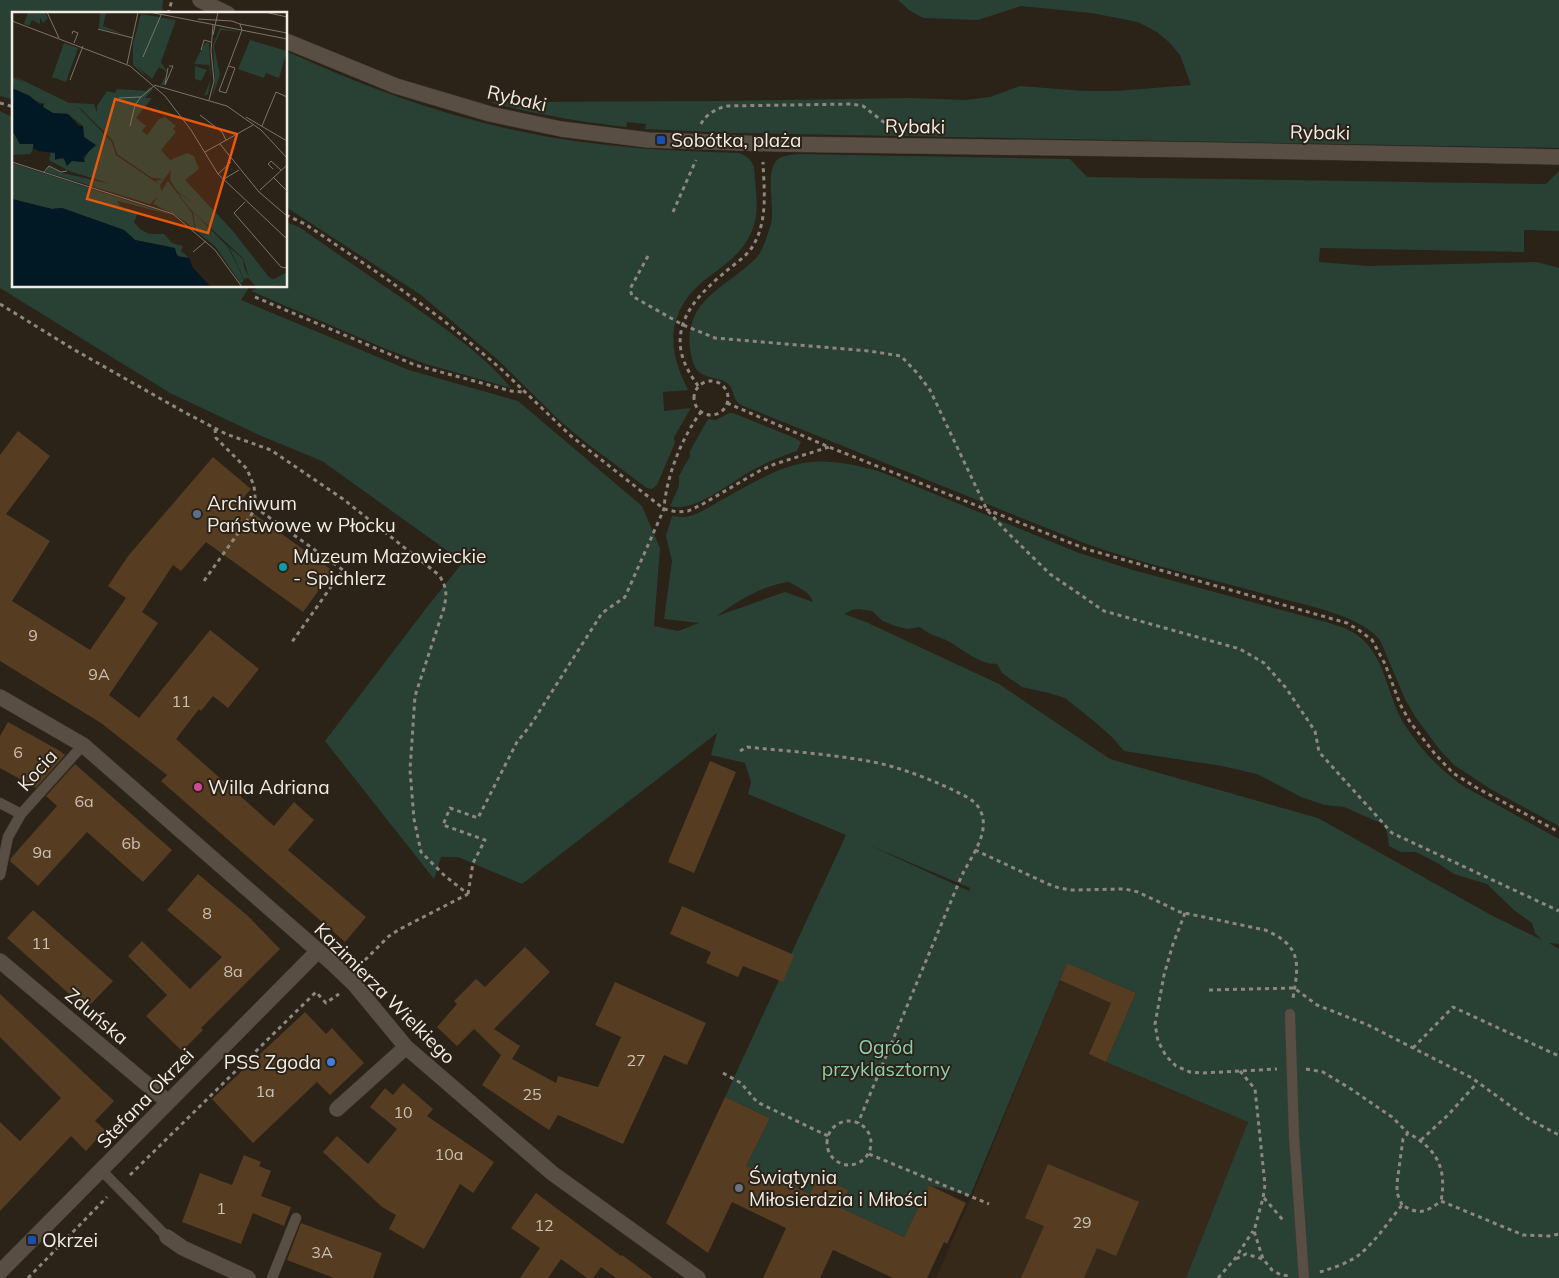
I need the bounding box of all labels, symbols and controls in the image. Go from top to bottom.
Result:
inset map [12,12,288,288]
street label: Rybaki [485,80,549,116]
street label: Rybaki [885,113,945,139]
street label: Rybaki [1290,119,1350,145]
place label: Sobótka, plaża [671,128,801,152]
marker: Sobótka, plaża [655,134,667,146]
place label: Archiwum Państwowe w Płocku [207,491,396,537]
marker: Archiwum Państwowe w Płocku [191,508,203,520]
place label: Muzeum Mazowieckie - Spichlerz [293,544,486,590]
marker: Muzeum Mazowieckie - Spichlerz [277,561,289,573]
house number: 9 [28,625,38,645]
house number: 9A [88,664,110,684]
house number: 11 [171,691,191,711]
house number: 6 [13,742,23,762]
street label: Kocia [12,744,62,796]
place label: Willa Adriana [208,775,330,799]
marker: Willa Adriana [192,781,204,793]
house number: 6a [74,791,94,811]
house number: 6b [121,833,141,853]
house number: 9a [32,842,52,862]
house number: 8 [202,903,212,923]
street label: Kazimierza Wielkiego [309,917,461,1069]
house number: 11 [31,933,51,953]
house number: 8a [223,961,243,981]
street label: Zduńska [61,983,133,1049]
park label: Ogród przyklasztorny [822,1035,950,1081]
street label: Stefana Okrzei [91,1043,199,1153]
place label: PSS Zgoda [224,1050,321,1074]
house number: 27 [626,1050,646,1070]
marker: PSS Zgoda [325,1056,337,1068]
house number: 1a [255,1081,275,1101]
house number: 25 [522,1084,542,1104]
house number: 10 [393,1102,413,1122]
house number: 10a [435,1144,463,1164]
place label: Świątynia Miłosierdzia i Miłości [749,1165,927,1211]
marker: Świątynia Miłosierdzia i Miłości [733,1182,745,1194]
house number: 1 [216,1198,226,1218]
house number: 29 [1072,1212,1092,1232]
house number: 12 [534,1215,554,1235]
place label: Okrzei [42,1228,98,1252]
marker: Okrzei [26,1234,38,1246]
house number: 3A [311,1242,333,1262]

